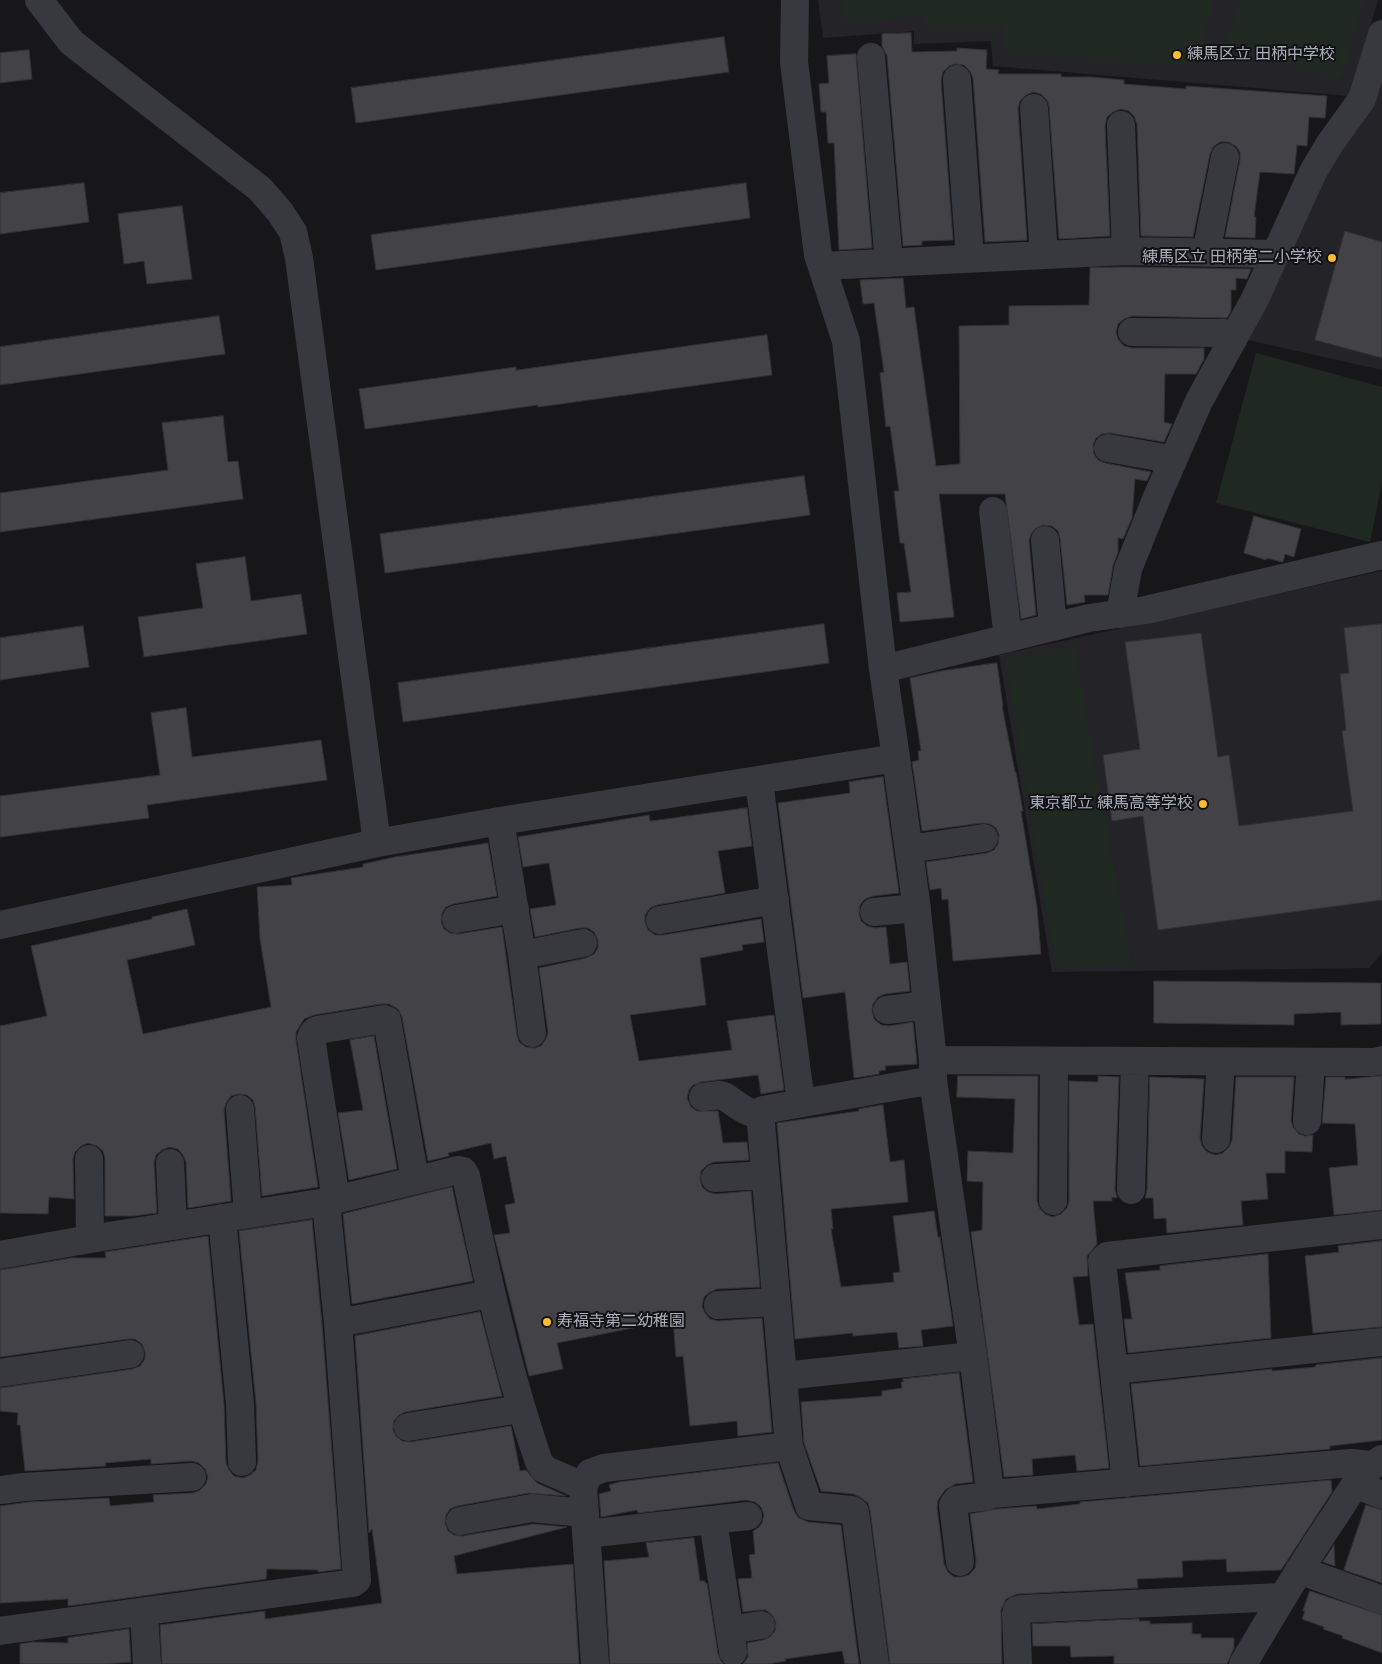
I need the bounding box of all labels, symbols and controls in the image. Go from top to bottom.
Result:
place label: 練馬区立 田柄中学校 [1187,45,1335,65]
marker: 練馬区立 田柄中学校 [1171,49,1183,61]
place label: 練馬区立 田柄第二小学校 [1142,248,1322,268]
marker: 練馬区立 田柄第二小学校 [1326,252,1338,264]
place label: 東京都立 練馬高等学校 [1029,794,1193,814]
marker: 東京都立 練馬高等学校 [1197,798,1209,810]
place label: 寿福寺第二幼稚園 [557,1312,685,1332]
marker: 寿福寺第二幼稚園 [541,1316,553,1328]

